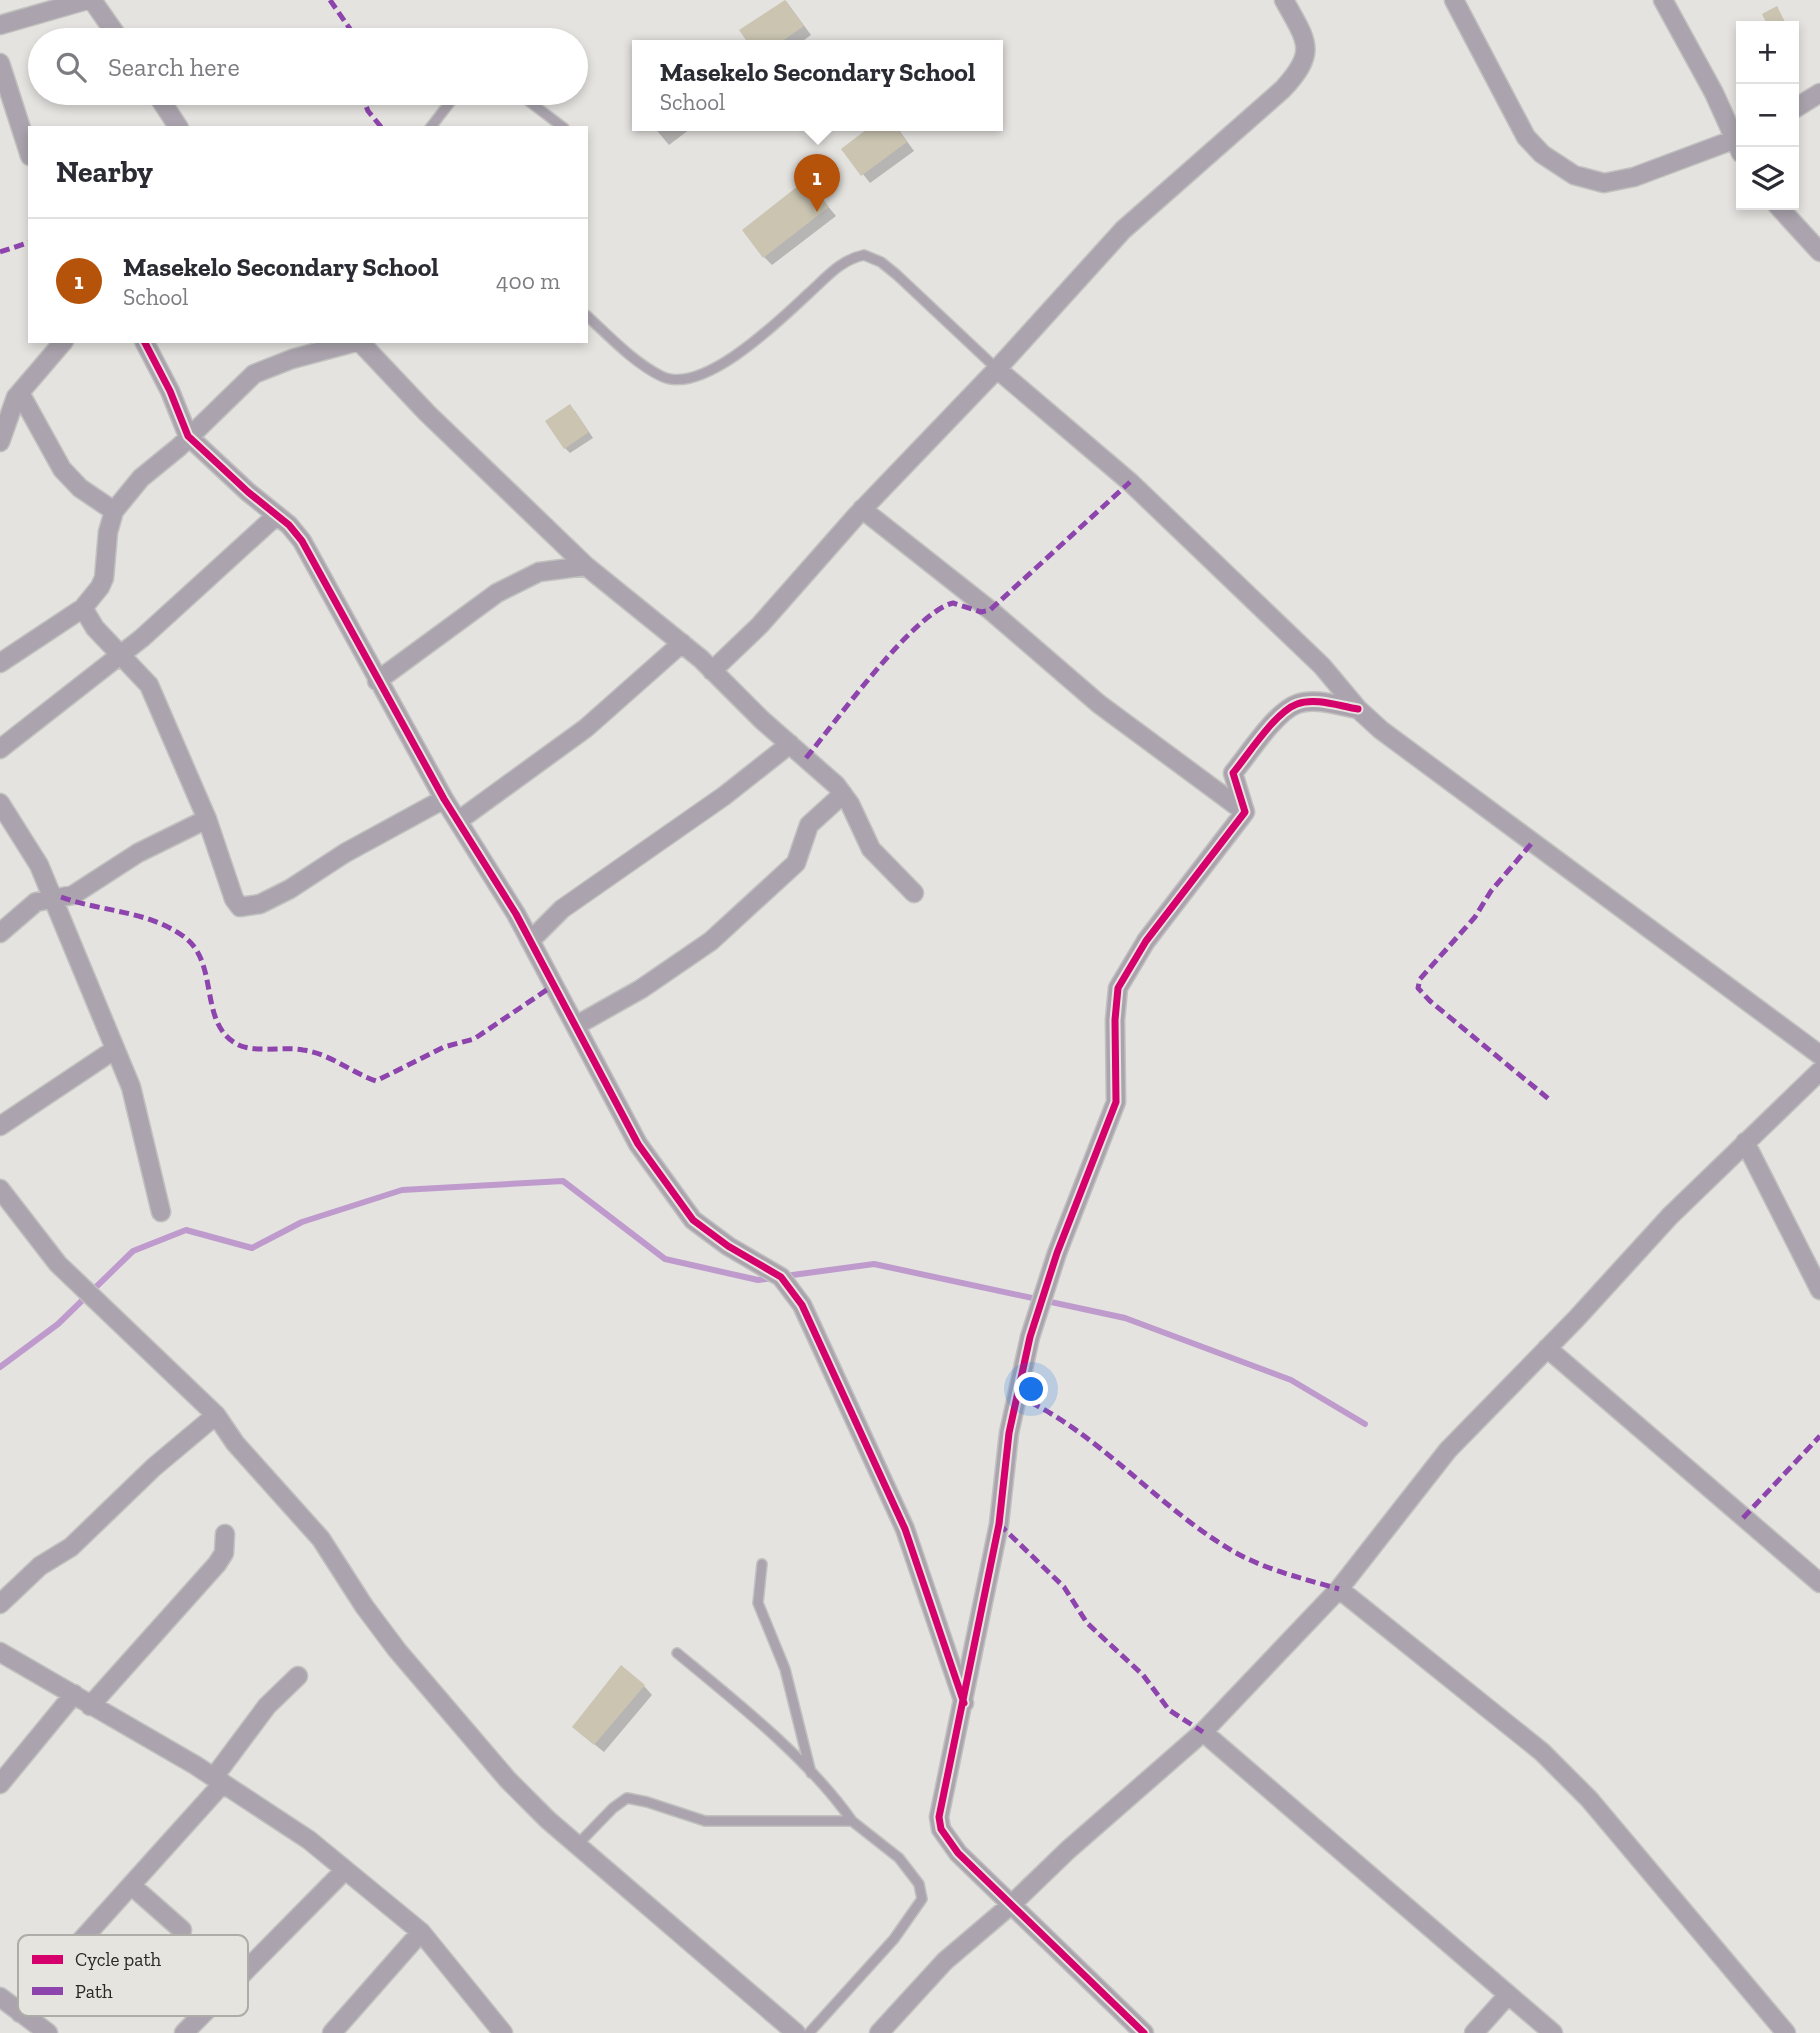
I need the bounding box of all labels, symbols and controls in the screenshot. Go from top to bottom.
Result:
map controls [1736,21,1799,210]
button: + [1736,21,1799,84]
search box [28,28,588,105]
popup [632,40,1003,131]
icon: search [52,48,90,86]
text: Search here [108,51,240,83]
text: Masekelo Secondary School [660,56,975,88]
button: − [1736,84,1799,147]
text: School [660,88,725,116]
button: layers [1736,147,1799,210]
text: Nearby [56,154,153,190]
pin: 1 [794,154,840,212]
text: Masekelo Secondary School [123,251,439,283]
text: 1 [74,267,84,295]
text: 400 m [496,267,560,295]
text: School [123,283,188,311]
your location [1014,1372,1048,1406]
legend [18,1935,248,2016]
text: Cycle path [75,1948,161,1971]
text: Path [75,1980,113,2003]

